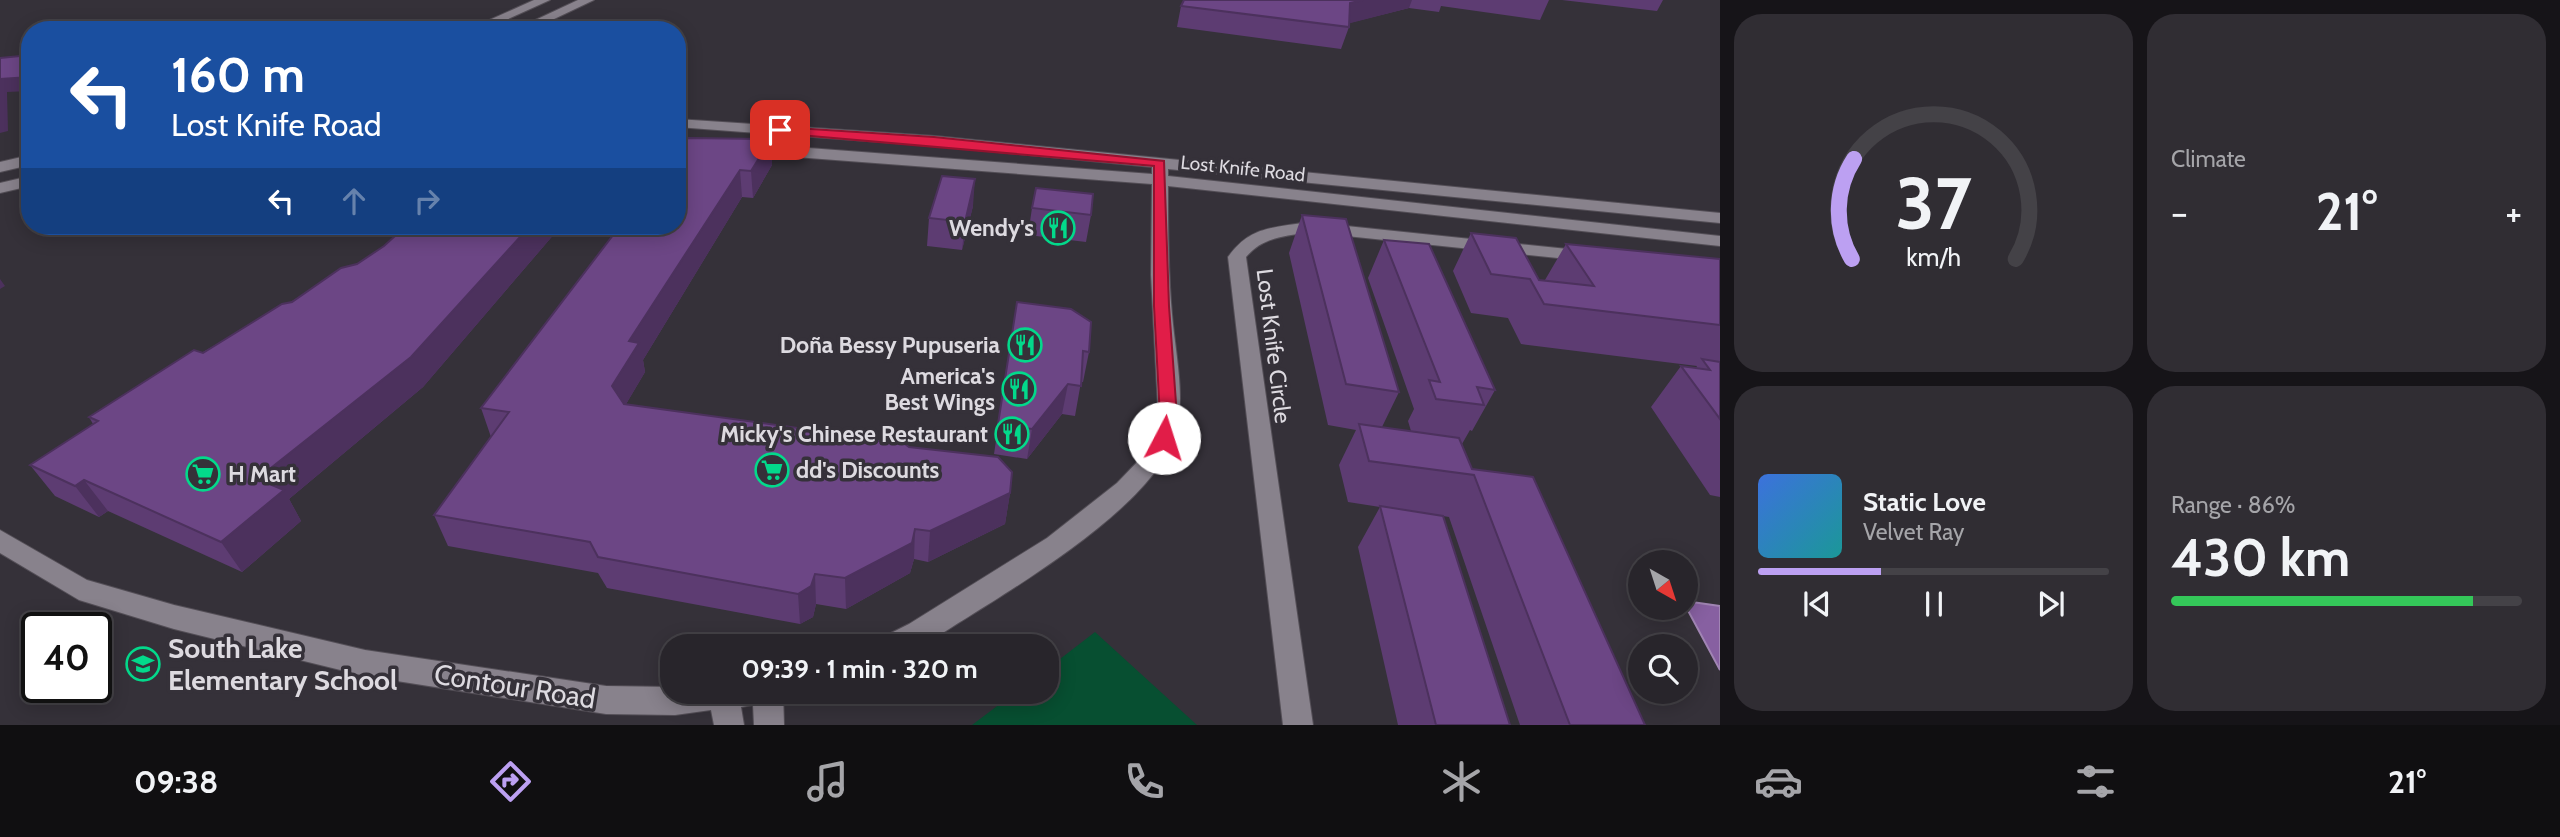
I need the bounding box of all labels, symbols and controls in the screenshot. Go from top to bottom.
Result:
text: 160 m [171,45,305,104]
icon: left [56,49,147,140]
pin [750,100,810,160]
text: Lost Knife Road [171,105,382,144]
icon: arrive [761,111,799,149]
text: Climate [2171,145,2246,173]
street label: Lost Knife Road [1180,151,1306,186]
text: 37 [1895,159,1972,247]
text: 21° [2316,180,2377,243]
icon: left [262,182,300,220]
icon: ahead [335,182,373,220]
icon: right [408,182,446,220]
text: − [2171,189,2188,236]
text: + [2505,189,2522,236]
restaurant icon: Wendy's [1039,209,1077,247]
place label: Wendy's [949,214,1034,242]
text: km/h [1906,242,1961,272]
street label: Lost Knife Circle [1251,267,1297,425]
restaurant icon: Doña Bessy Pupuseria [1006,326,1044,364]
place label: Doña Bessy Pupuseria [780,331,1001,359]
place label: America's Best Wings [884,362,995,416]
restaurant icon: America's Best Wings [1000,370,1038,408]
position arrow [1127,401,1201,475]
restaurant icon: Micky's Chinese Restaurant [993,415,1031,453]
place label: Micky's Chinese Restaurant [720,420,988,448]
supermarket icon: dd's Discounts [753,451,791,489]
supermarket icon: H Mart [184,455,222,493]
place label: dd's Discounts [796,456,939,484]
place label: H Mart [228,460,296,488]
text: Static Love [1863,486,1986,518]
text: Range · 86% [2171,491,2295,519]
text: Velvet Ray [1863,518,1964,546]
text: 430 km [2171,526,2350,589]
north arrow [1628,550,1698,620]
map controls [1628,550,1698,704]
icon: previous [1798,585,1836,623]
icon: pause [1915,585,1953,623]
icon: next [2032,585,2070,623]
speed limit sign: 40 [21,612,112,703]
place label: South Lake Elementary School [168,631,397,697]
button: search [1628,634,1698,704]
school or university icon: South Lake Elementary School [124,645,162,683]
text: 09:39 · 1 min · 320 m [741,653,978,685]
street label: Contour Road [432,656,598,716]
icon: directions [486,757,535,806]
icon: music [803,757,852,806]
icon: phone [1120,757,1169,806]
icon: climate [1437,757,1486,806]
icon: car [1754,757,1803,806]
icon: filters [2071,757,2120,806]
text: 09:38 [134,762,218,801]
text: 21° [2388,762,2426,801]

